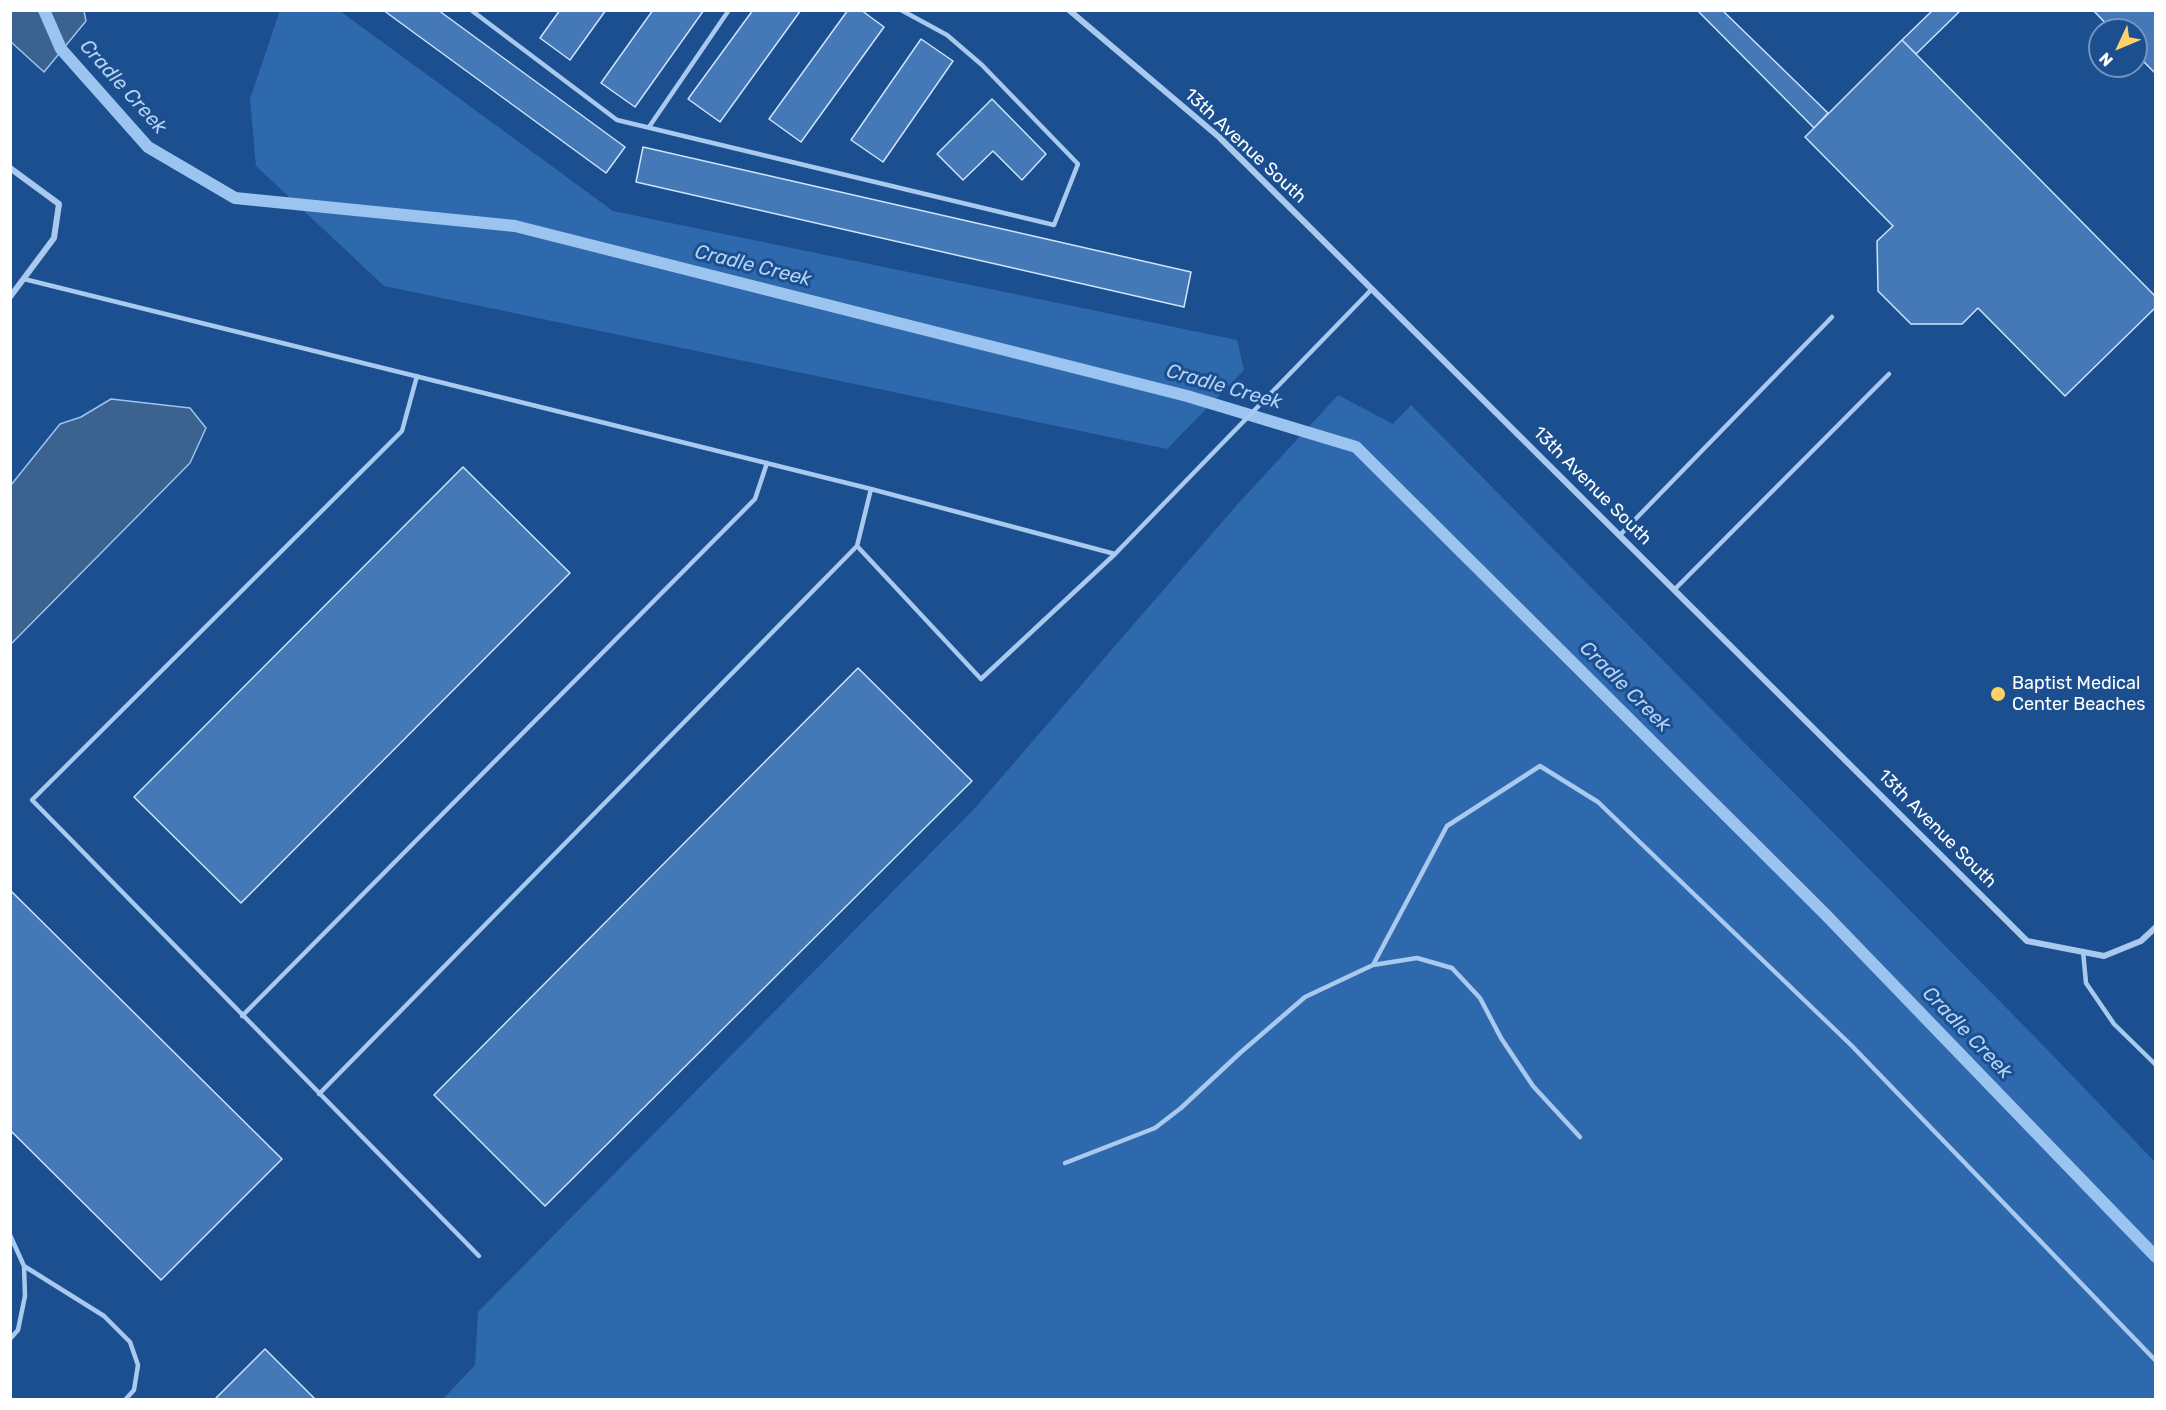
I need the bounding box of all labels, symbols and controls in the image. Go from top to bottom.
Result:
north arrow [2088,18,2148,78]
water label: Cradle Creek [74,35,172,139]
text: N [2095,49,2117,70]
street label: 13th Avenue South [1180,84,1310,208]
water label: Cradle Creek [692,240,814,292]
water label: Cradle Creek [1163,359,1285,415]
street label: 13th Avenue South [1528,422,1656,550]
water label: Cradle Creek [1574,636,1676,738]
place label: Baptist Medical Center Beaches [2012,673,2145,716]
marker: Baptist Medical Center Beaches [1989,685,2007,703]
street label: 13th Avenue South [1873,765,2001,893]
water label: Cradle Creek [1917,982,2017,1084]

